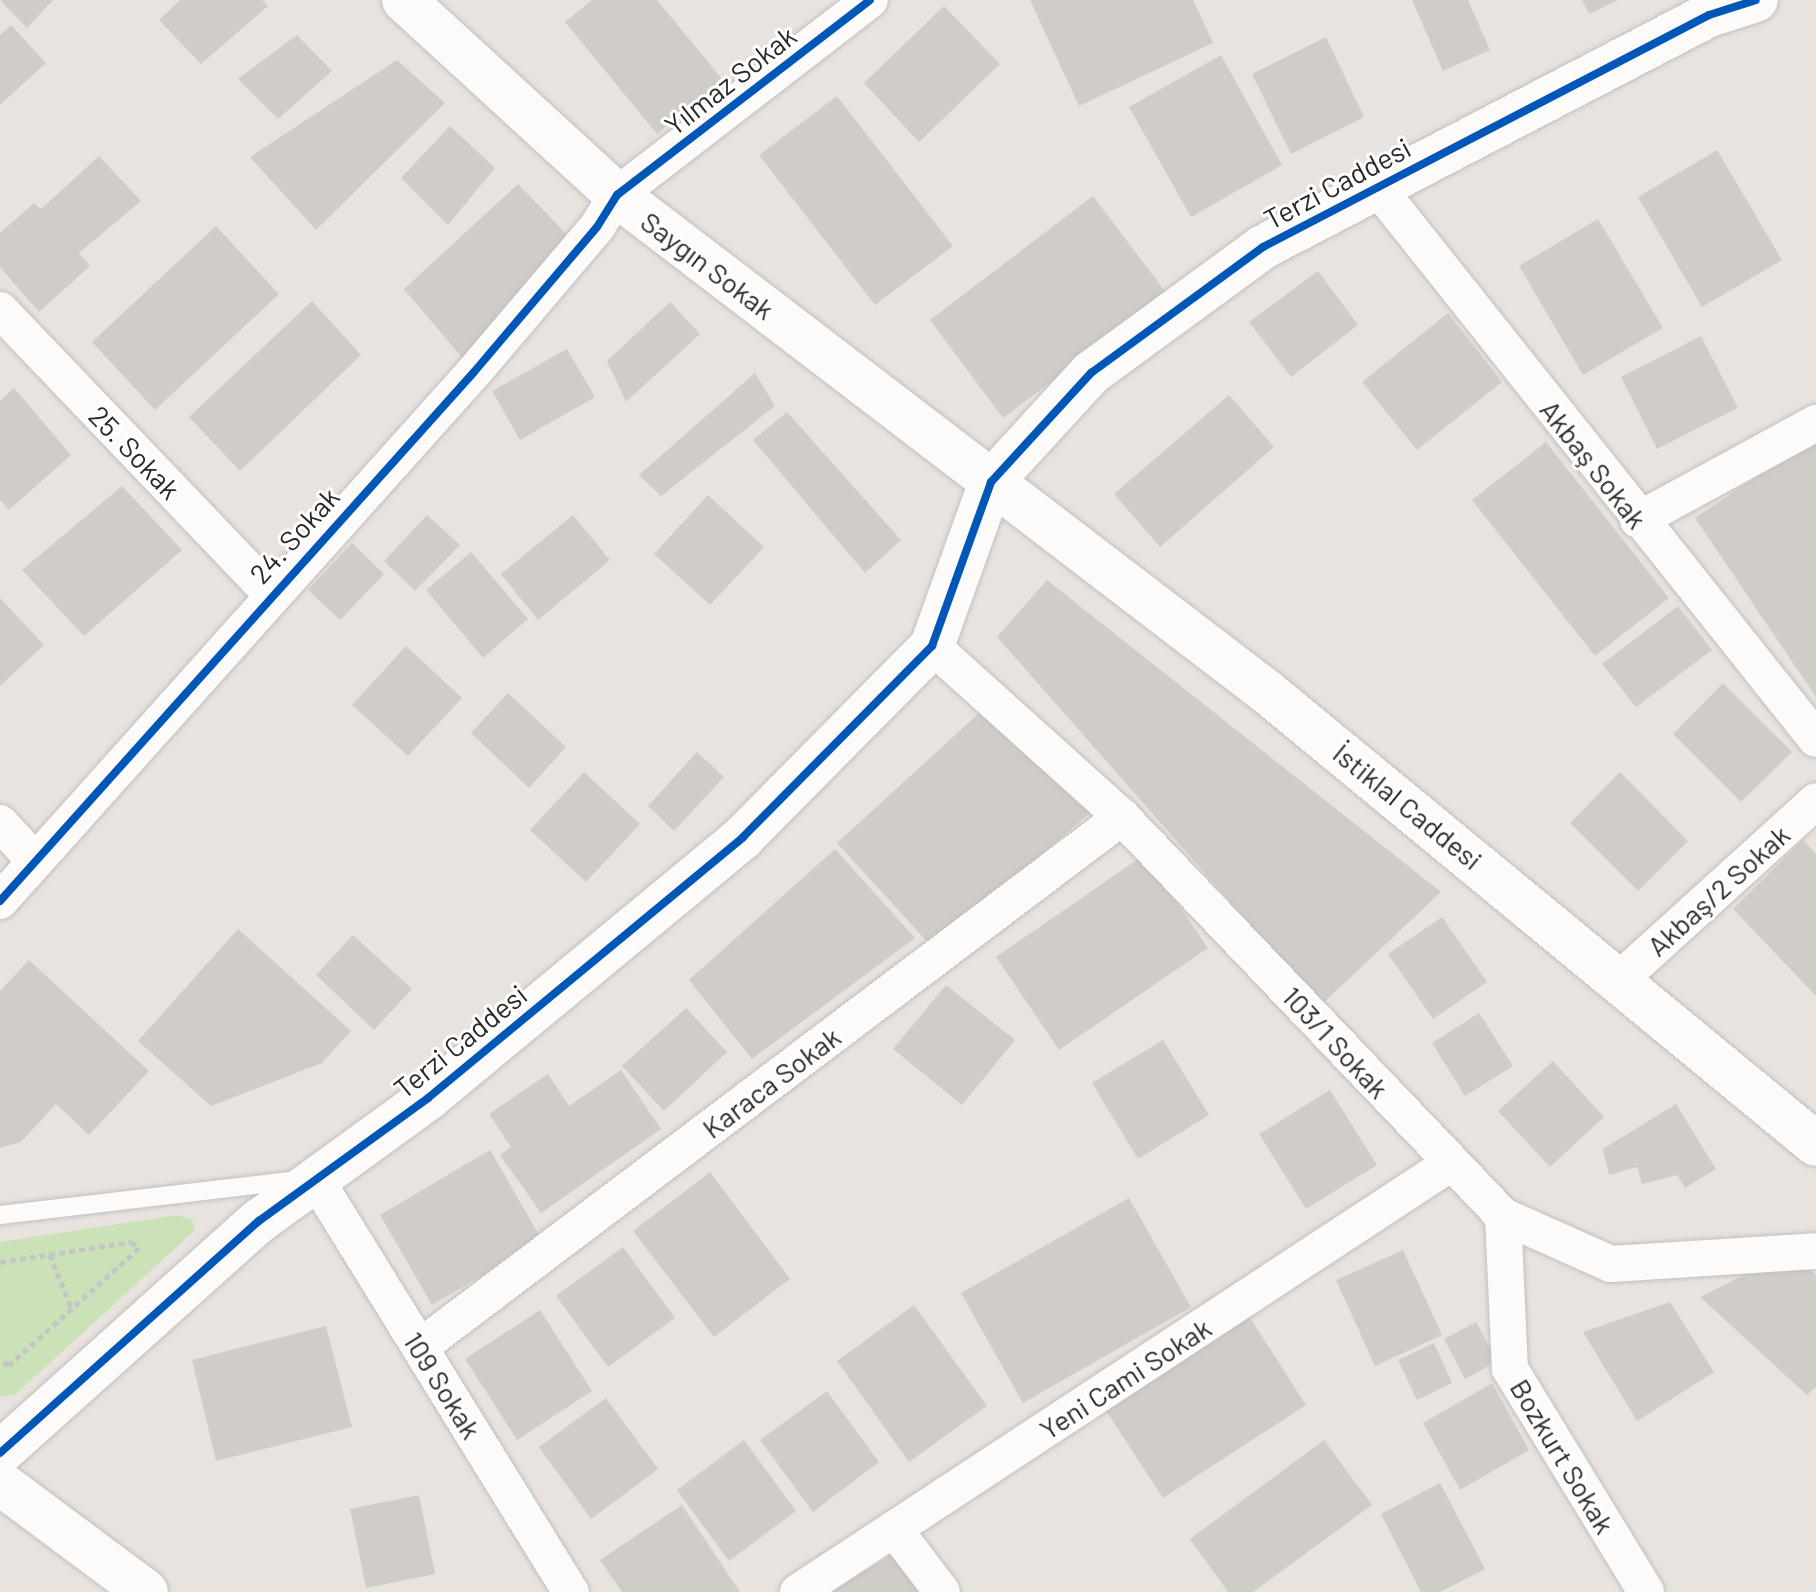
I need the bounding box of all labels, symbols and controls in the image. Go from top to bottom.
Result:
street label: Yılmaz Sokak [658,18,802,142]
street label: Terzi Caddesi [1258,130,1416,236]
street label: Saygın Sokak [635,204,781,326]
street label: Akbaş Sokak [1534,393,1654,535]
street label: 25. Sokak [82,398,188,506]
street label: 24. Sokak [242,480,346,590]
street label: İstiklal Caddesi [1327,736,1489,876]
street label: Akbaş/2 Sokak [1640,817,1796,963]
street label: Terzi Caddesi [387,977,533,1105]
street label: 103/1 Sokak [1276,979,1396,1105]
street label: Karaca Sokak [695,1019,847,1145]
street label: Yeni Cami Sokak [1033,1310,1217,1446]
street label: 109 Sokak [397,1325,489,1445]
street label: Bozkurt Sokak [1504,1373,1622,1539]

